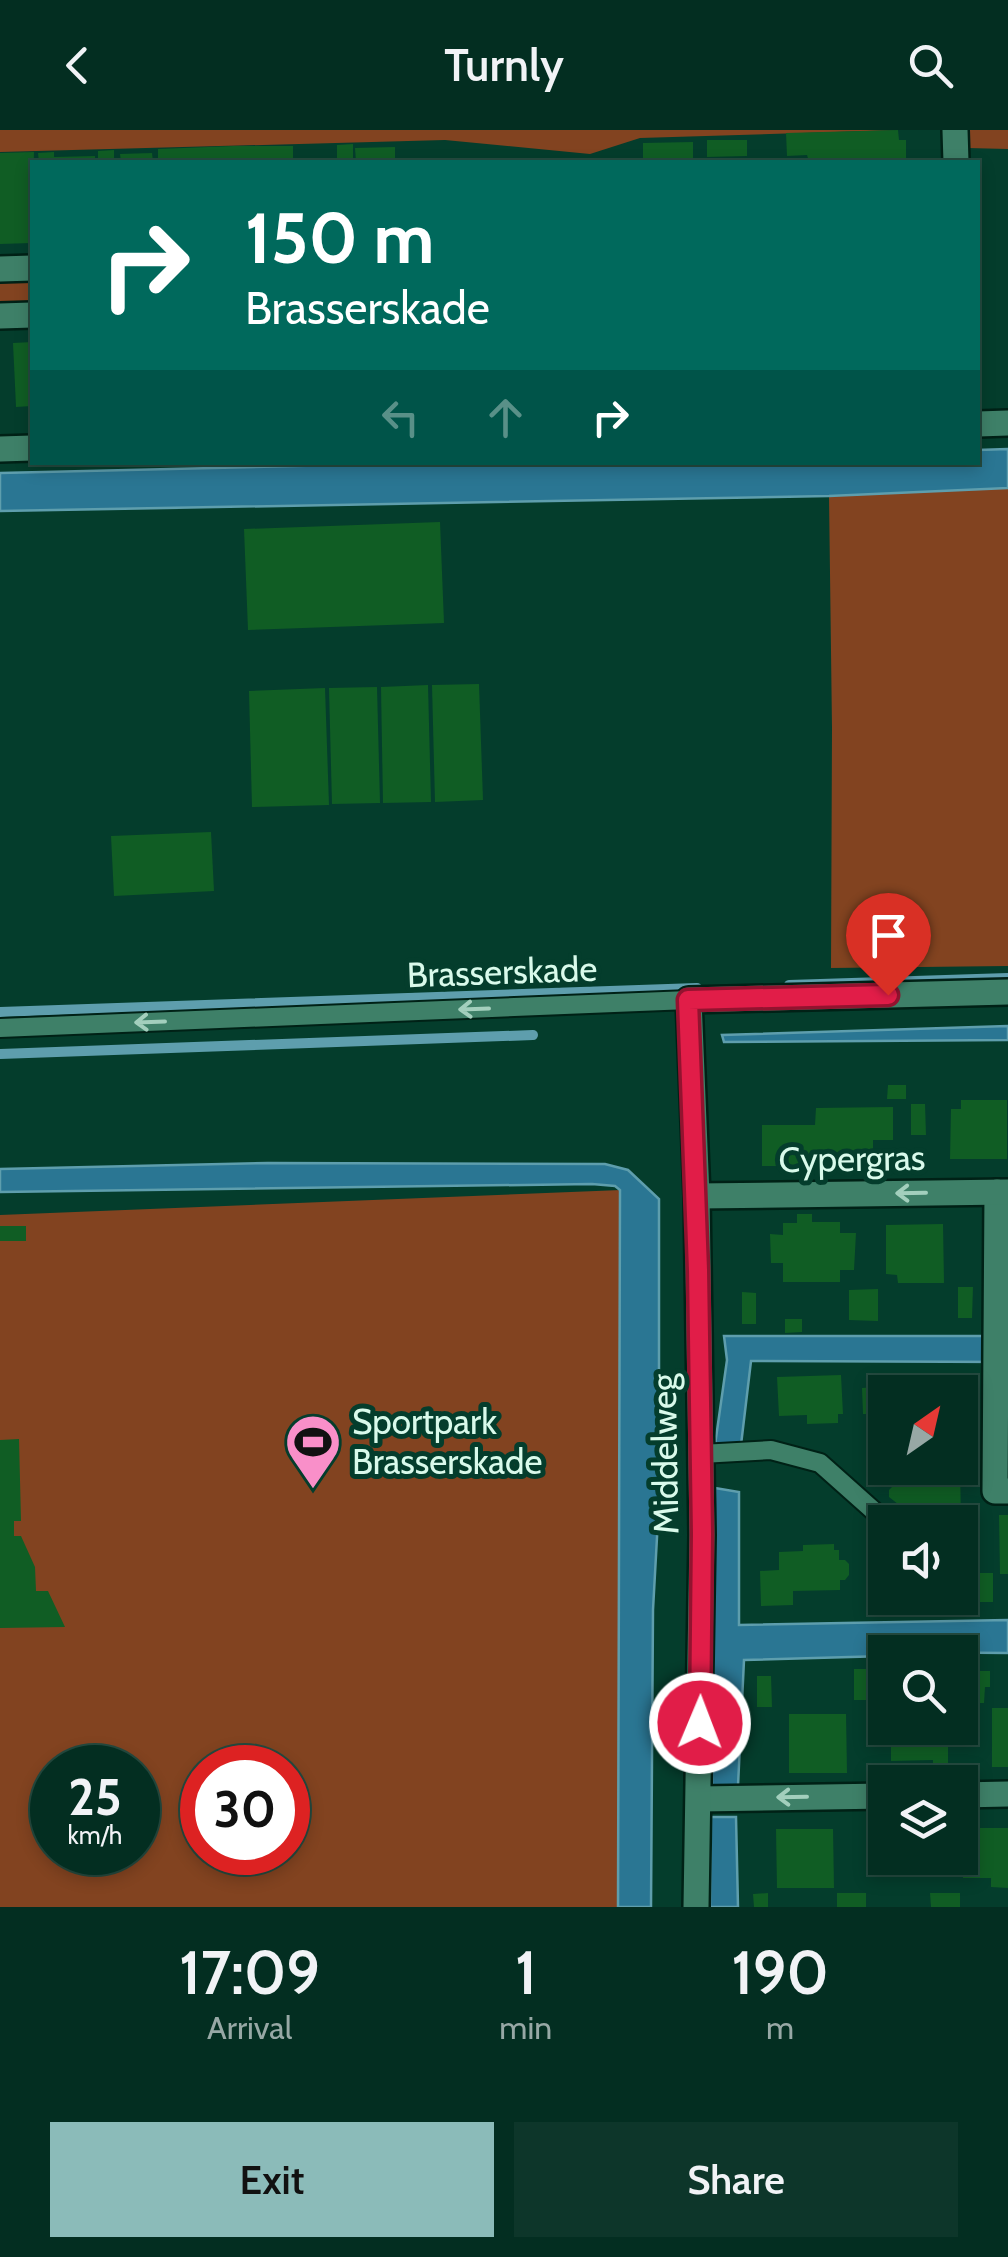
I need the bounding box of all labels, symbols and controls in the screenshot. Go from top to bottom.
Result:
icon: back [50,38,105,93]
text: Turnly [444,38,564,92]
icon: search [903,38,958,93]
text: 150 m [245,195,434,281]
icon: right [80,200,210,330]
text: Brasserskade [245,281,490,335]
icon: left [373,390,428,445]
icon: ahead [478,390,533,445]
icon: right [583,390,638,445]
pin [846,893,931,996]
icon: arrive [861,908,916,963]
street label: Brasserskade [406,947,598,996]
one-way arrow [459,999,491,1018]
one-way arrow [134,1012,166,1031]
street label: Cypergras [778,1136,926,1181]
one-way arrow [895,1184,928,1202]
street label: Middelweg [642,1373,687,1535]
north arrow [868,1375,978,1485]
map controls [868,1375,978,1875]
place label: Sportpark Brasserskade [352,1400,542,1483]
sports icon: Sportpark Brasserskade [283,1412,343,1491]
button: sound [868,1505,978,1615]
button: search [868,1635,978,1745]
position arrow [648,1671,752,1775]
speed limit sign: 30 [180,1745,310,1875]
button: layers [868,1765,978,1875]
text: 25 [68,1767,122,1828]
one-way arrow [776,1788,808,1807]
text: km/h [68,1820,122,1850]
text: 17:09 [179,1936,320,2009]
text: 1 [515,1936,536,2009]
text: 190 [731,1936,829,2009]
text: Arrival [207,2008,292,2047]
text: min [499,2008,552,2047]
text: m [766,2008,794,2047]
button: Exit [50,2122,494,2237]
button: Share [514,2122,958,2237]

